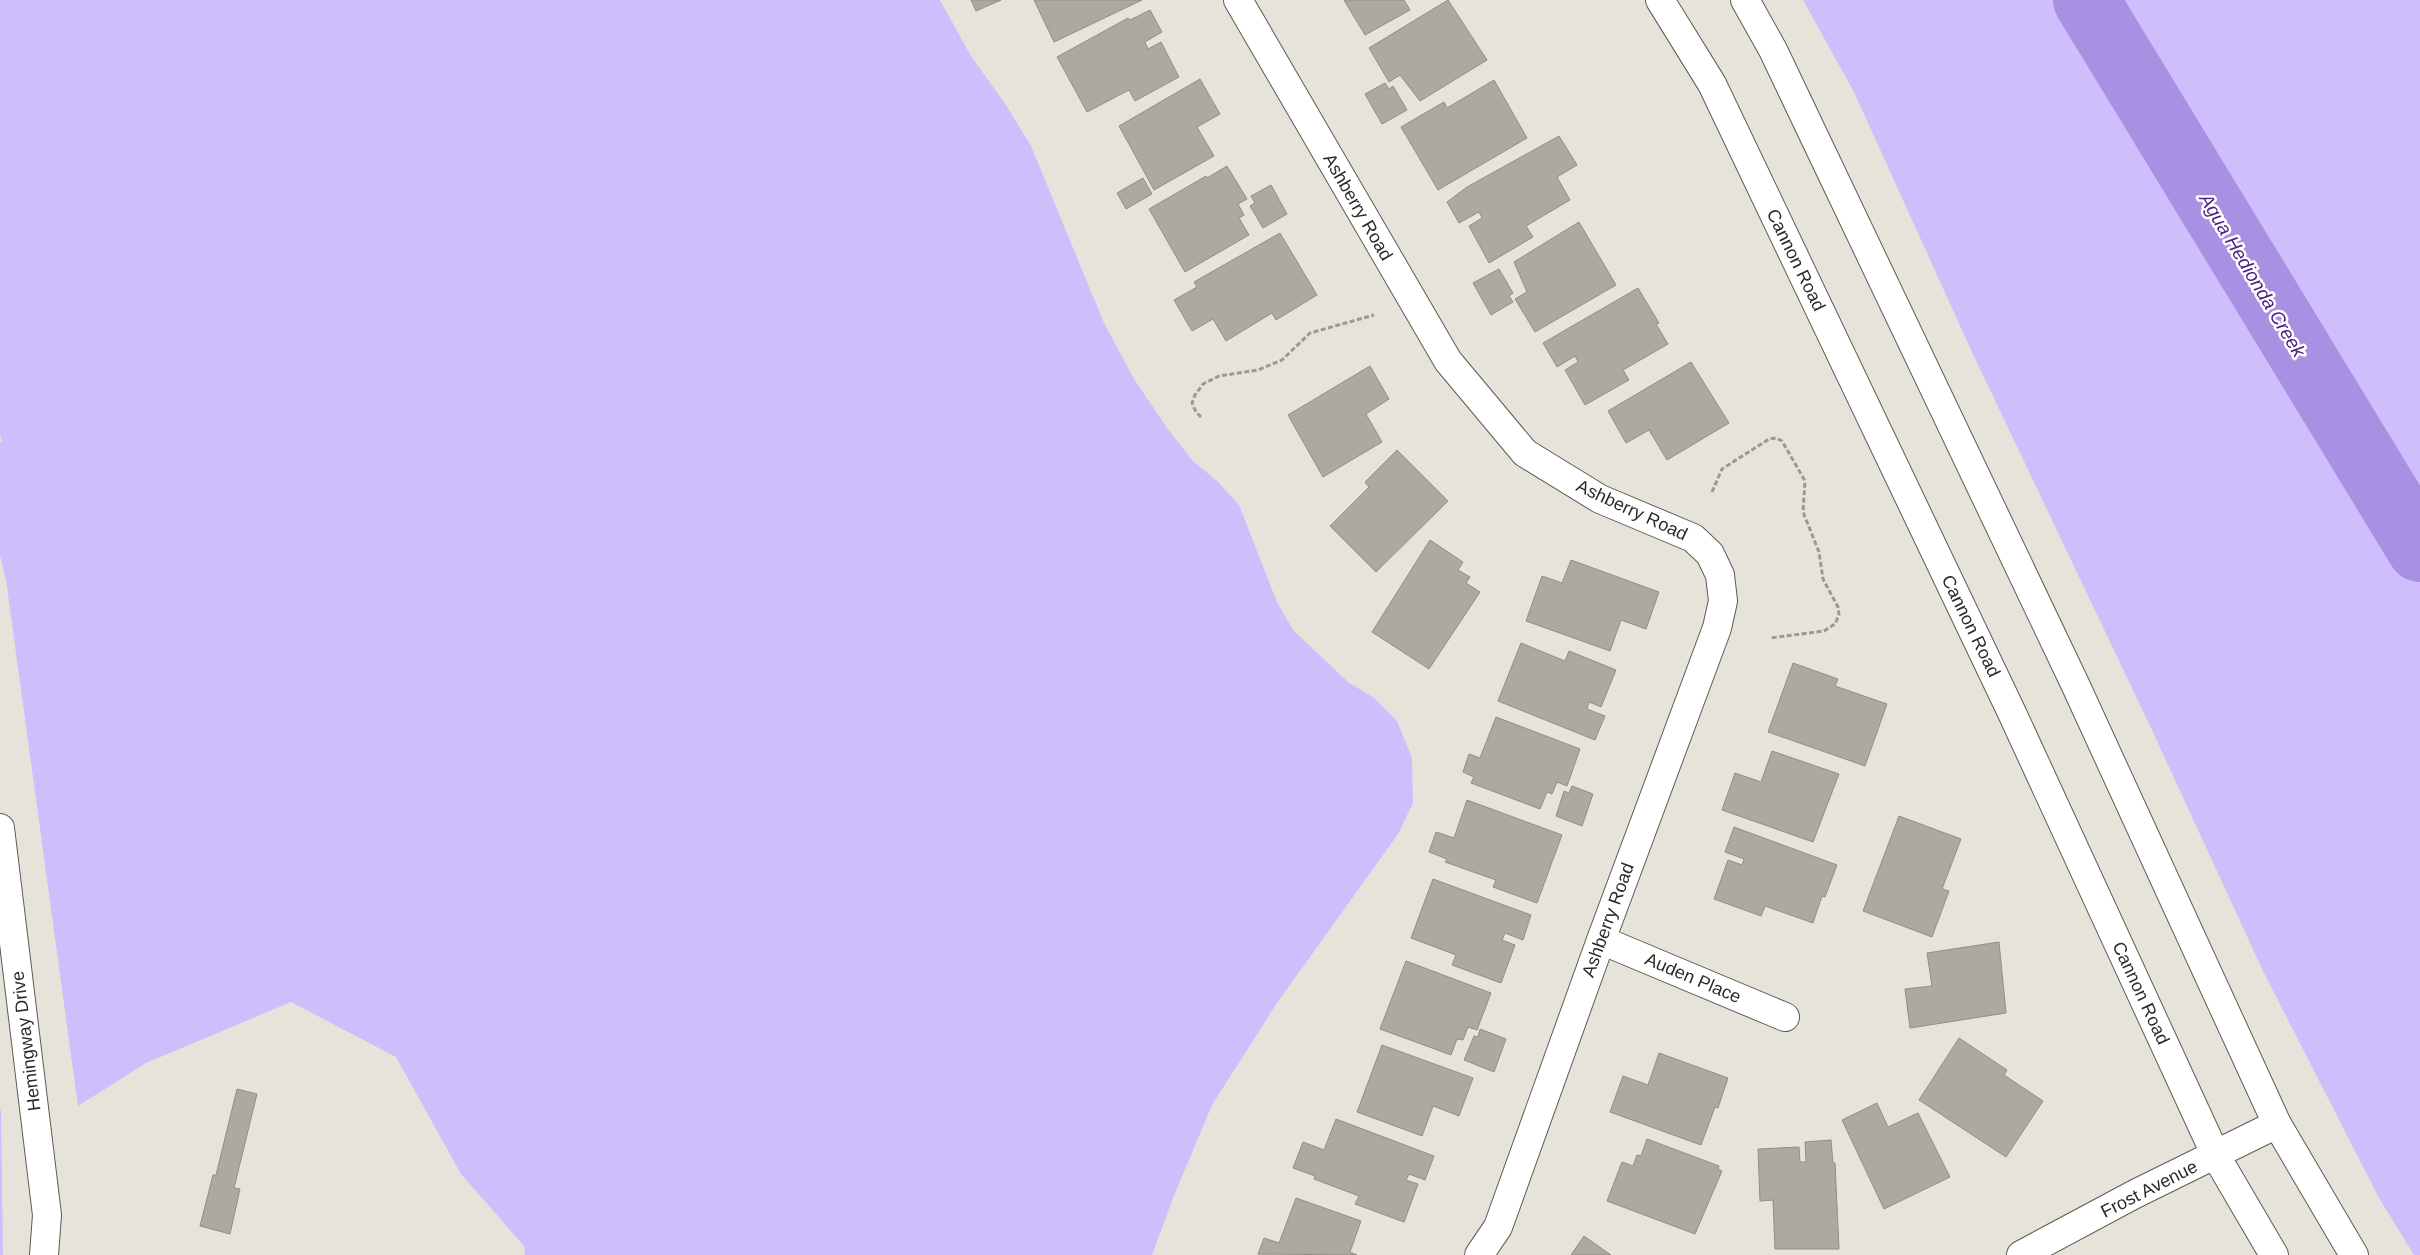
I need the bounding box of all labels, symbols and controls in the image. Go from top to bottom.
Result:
street label: Ashberry Road [1319,150,1397,264]
water label: Agua Hedionda Creek [2195,189,2310,362]
street label: Cannon Road [1763,206,1829,314]
street label: Ashberry Road [1573,476,1691,544]
street label: Cannon Road [1938,572,2004,680]
street label: Ashberry Road [1578,860,1638,980]
street label: Cannon Road [2108,938,2174,1048]
street label: Auden Place [1642,949,1744,1007]
street label: Hemingway Drive [7,970,45,1112]
street label: Frost Avenue [2097,1156,2201,1222]

